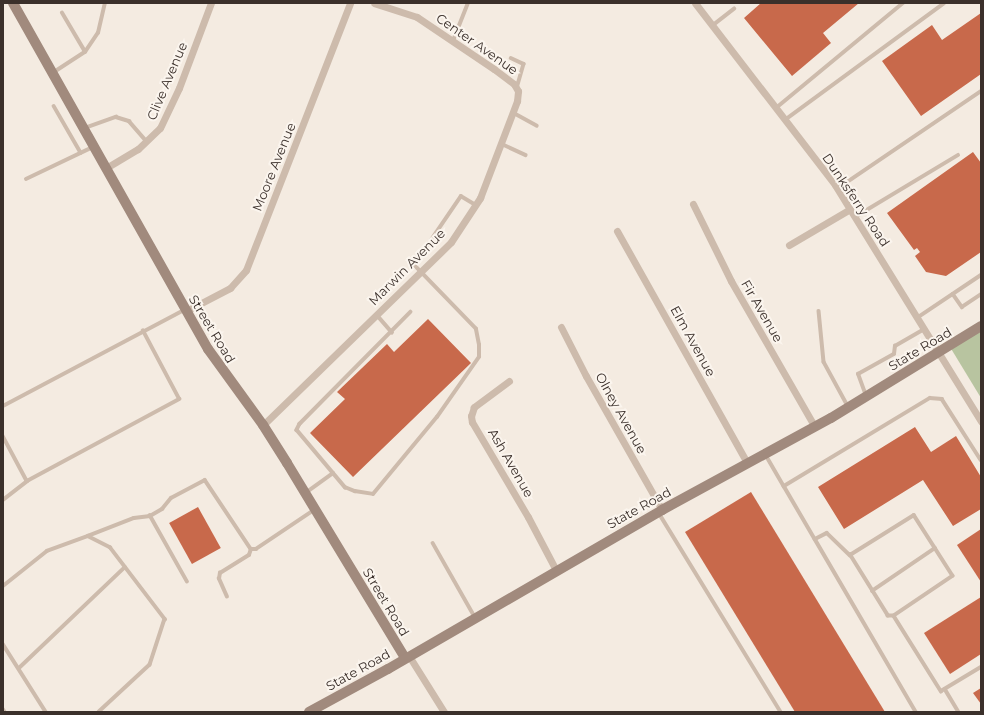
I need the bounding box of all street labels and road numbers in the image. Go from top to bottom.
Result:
street label: Center Avenue [433,10,521,78]
street label: Clive Avenue [144,40,190,122]
street label: Moore Avenue [249,120,299,214]
street label: Dunksferry Road [819,150,893,250]
street label: Marwin Avenue [366,226,448,308]
street label: Fir Avenue [738,277,786,345]
street label: Street Road [186,292,238,366]
street label: Elm Avenue [667,303,719,379]
street label: State Road [886,324,954,374]
street label: Olney Avenue [592,370,650,456]
street label: Ash Avenue [485,426,537,500]
street label: State Road [604,484,674,532]
street label: Street Road [360,565,412,639]
street label: State Road [323,646,393,694]

